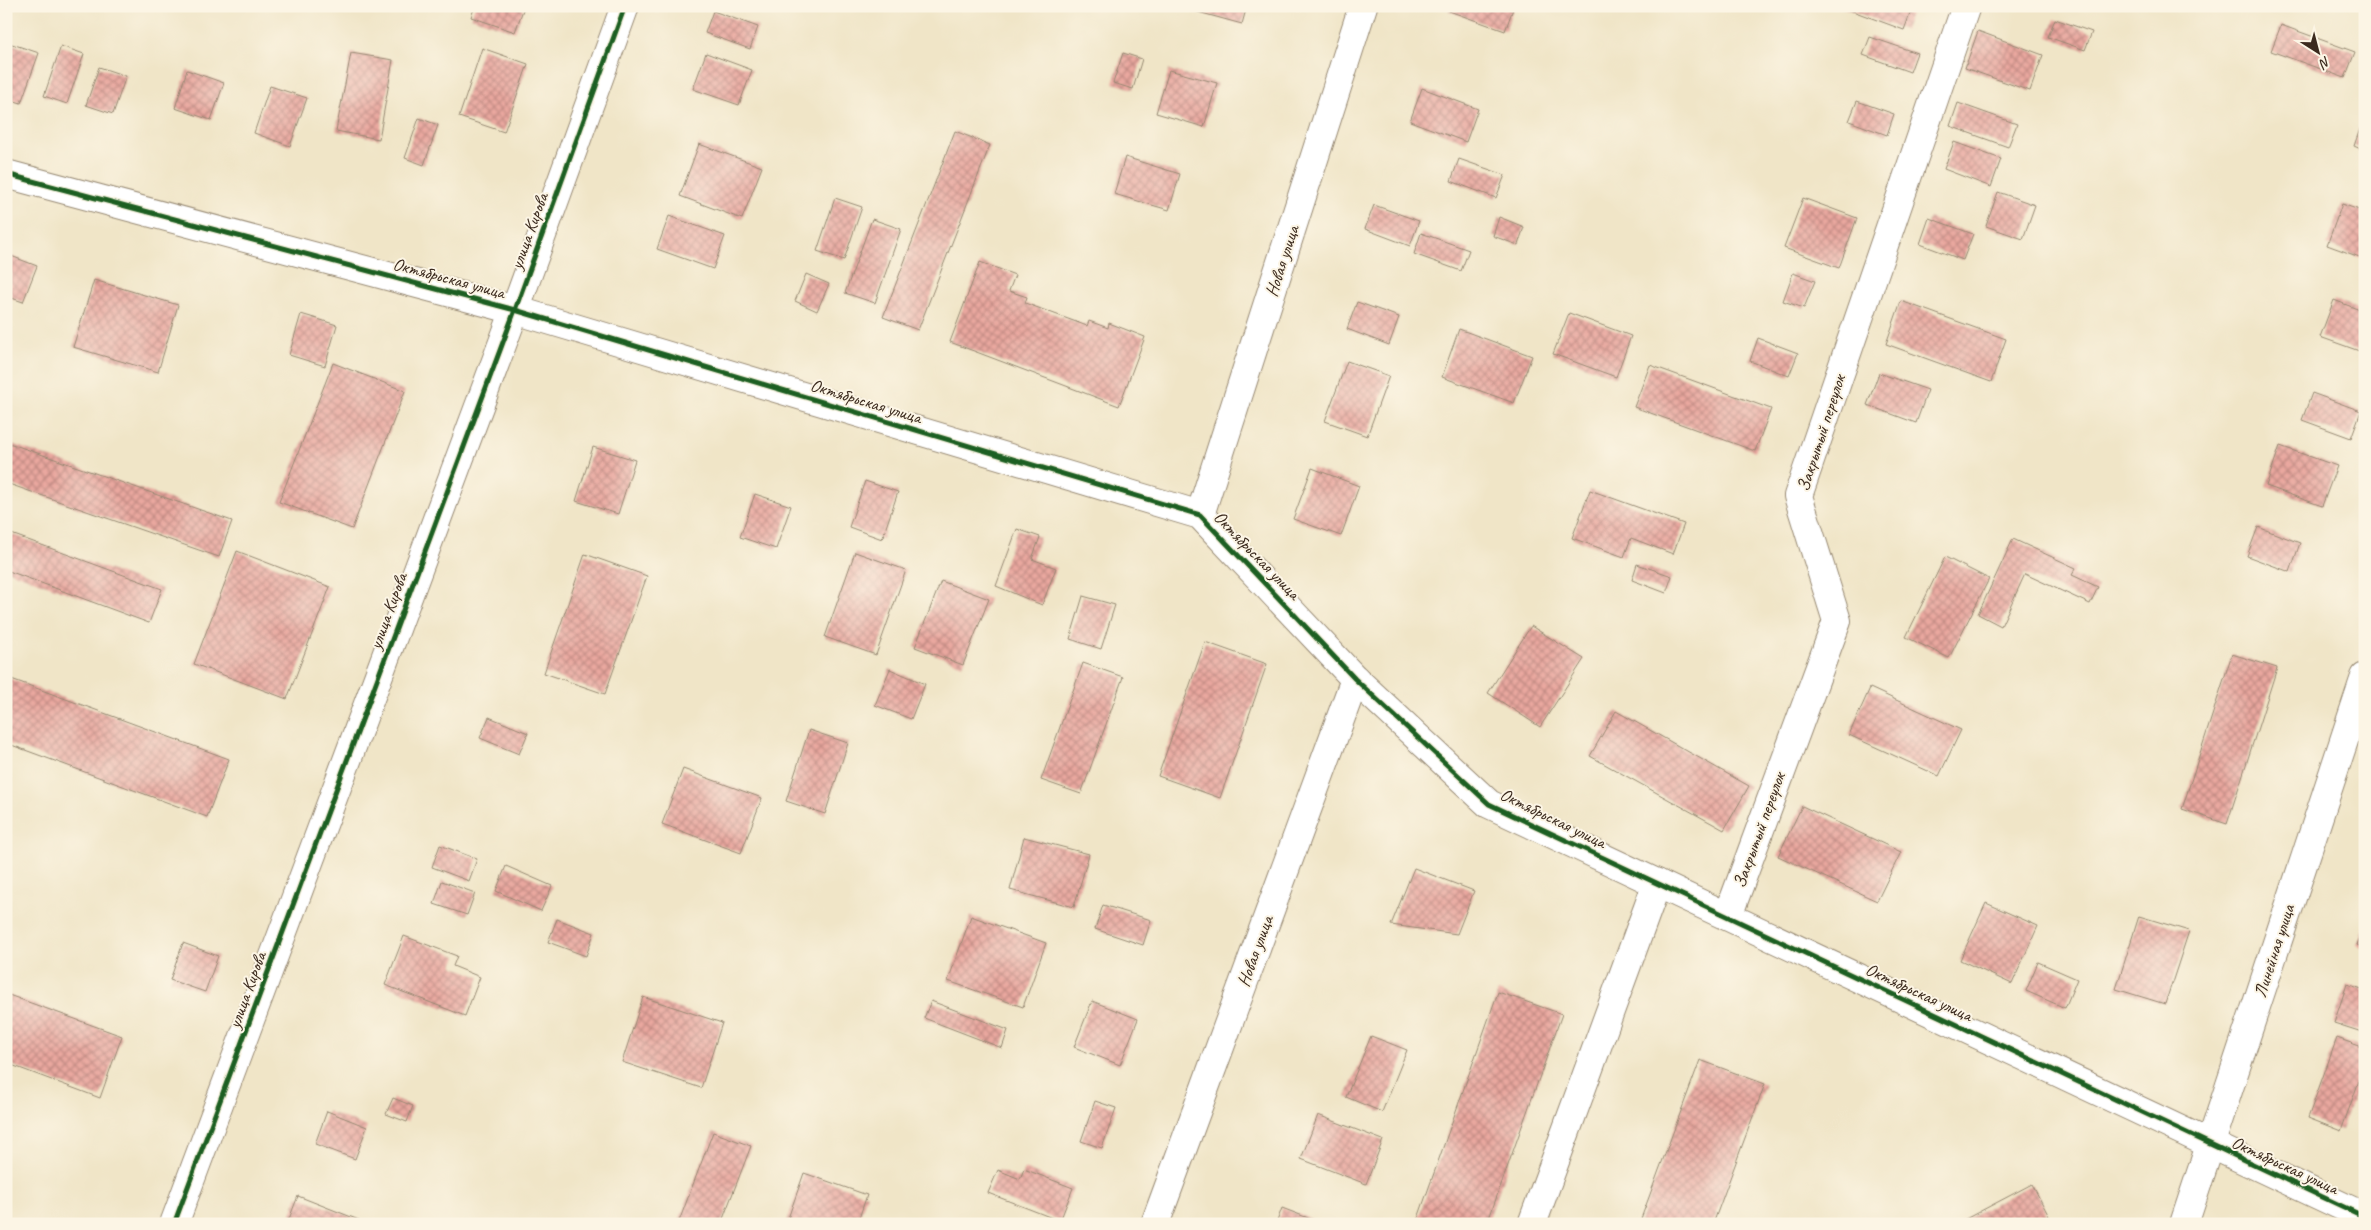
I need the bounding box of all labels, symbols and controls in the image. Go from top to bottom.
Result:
north arrow [2294,28,2344,78]
text: N [2315,53,2334,73]
street label: улица Кирова [505,188,553,273]
street label: Новая улица [1260,221,1304,299]
street label: Октябрьская улица [391,252,509,304]
street label: Закрытый переулок [1792,370,1851,494]
street label: Октябрьская улица [808,374,926,429]
street label: Октябрьская улица [1209,506,1306,605]
street label: улица Кирова [364,568,412,653]
street label: Закрытый переулок [1728,767,1791,891]
street label: Октябрьская улица [1496,783,1611,854]
street label: Линейная улица [2249,900,2300,1000]
street label: Новая улица [1232,911,1278,989]
street label: улица Кирова [223,947,271,1032]
street label: Октябрьская улица [1862,958,1977,1027]
street label: Октябрьская улица [2228,1131,2343,1200]

